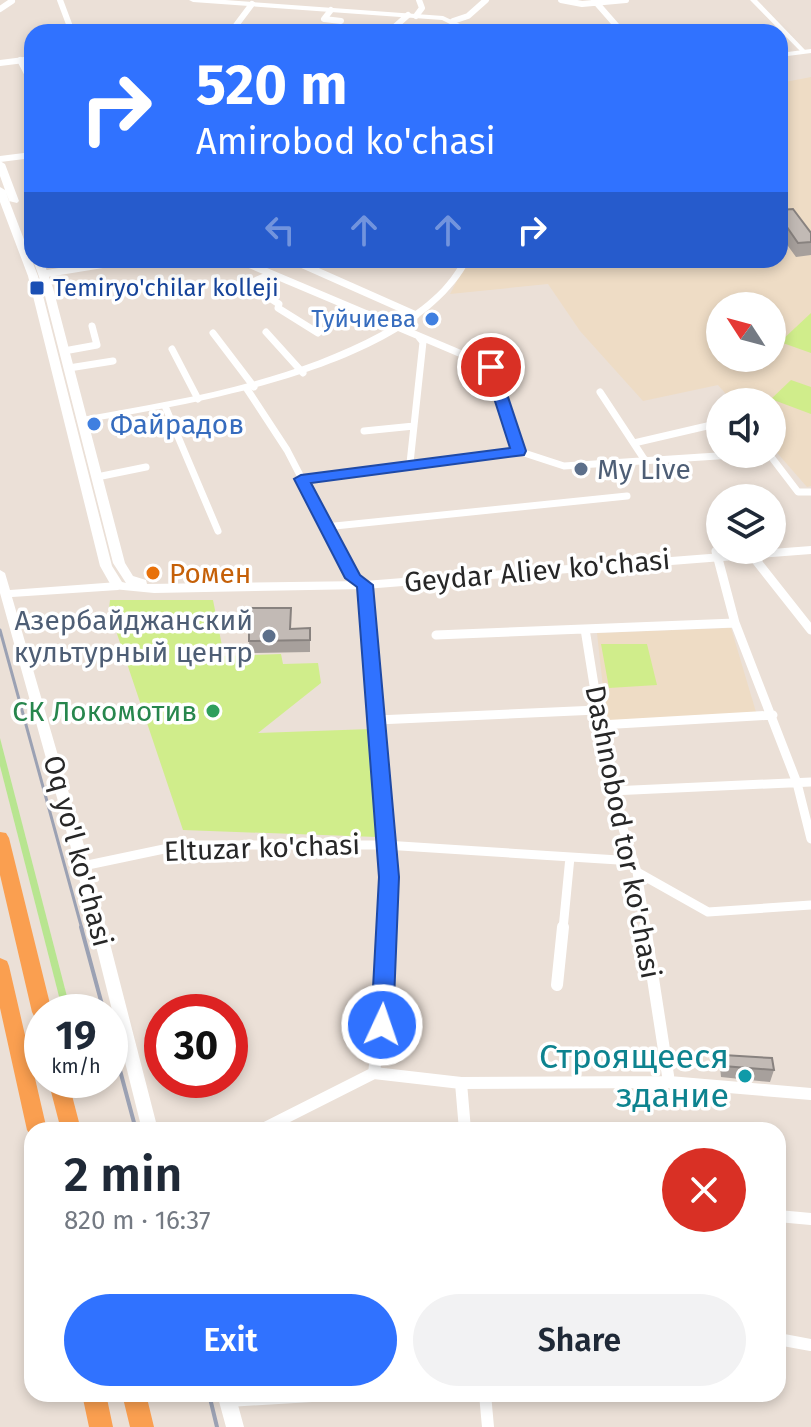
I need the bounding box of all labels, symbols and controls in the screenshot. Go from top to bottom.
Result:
text: 520 m [196,52,348,119]
icon: right [64,56,168,160]
text: Amirobod ko'chasi [196,120,496,164]
icon: left [258,208,302,252]
icon: ahead [342,208,386,252]
icon: ahead [426,208,470,252]
icon: right [510,208,554,252]
place label: Temiryo'chilar kolleji [53,274,279,302]
marker: Temiryo'chilar kolleji [28,279,46,297]
north arrow [706,292,786,372]
map controls [706,292,786,564]
place label: Туйчиева [311,305,416,333]
marker: Туйчиева [423,310,441,328]
pin [457,333,525,401]
icon: arrive [469,345,513,389]
button: sound [706,388,786,468]
place label: Файрадов [110,408,244,441]
marker: Файрадов [85,415,103,433]
place label: My Live [597,453,691,486]
marker: My Live [572,460,590,478]
button: layers [706,484,786,564]
street label: Geydar Aliev ko'chasi [403,543,671,599]
place label: Ромен [169,557,251,590]
marker: Ромен [144,564,162,582]
place label: Азербайджанский культурный центр [14,604,253,669]
marker: Азербайджанский культурный центр [260,627,278,645]
street label: Dashnobod tor ko'chasi [578,683,668,981]
place label: СК Локомотив [12,695,197,728]
marker: СК Локомотив [204,702,222,720]
street label: Oq yo'l ko'chasi [37,752,119,950]
street label: Eltuzar ko'chasi [163,828,361,868]
position arrow [340,983,424,1067]
speed limit sign: 30 [144,994,248,1098]
text: 19 [56,1012,96,1060]
place label: Строящееся здание [539,1036,729,1116]
text: km/h [51,1054,101,1078]
marker: Строящееся здание [736,1067,754,1085]
text: 2 min [64,1146,182,1204]
button: close [662,1148,746,1232]
text: 820 m · 16:37 [64,1205,211,1236]
button: Exit [64,1294,397,1386]
button: Share [413,1294,746,1386]

